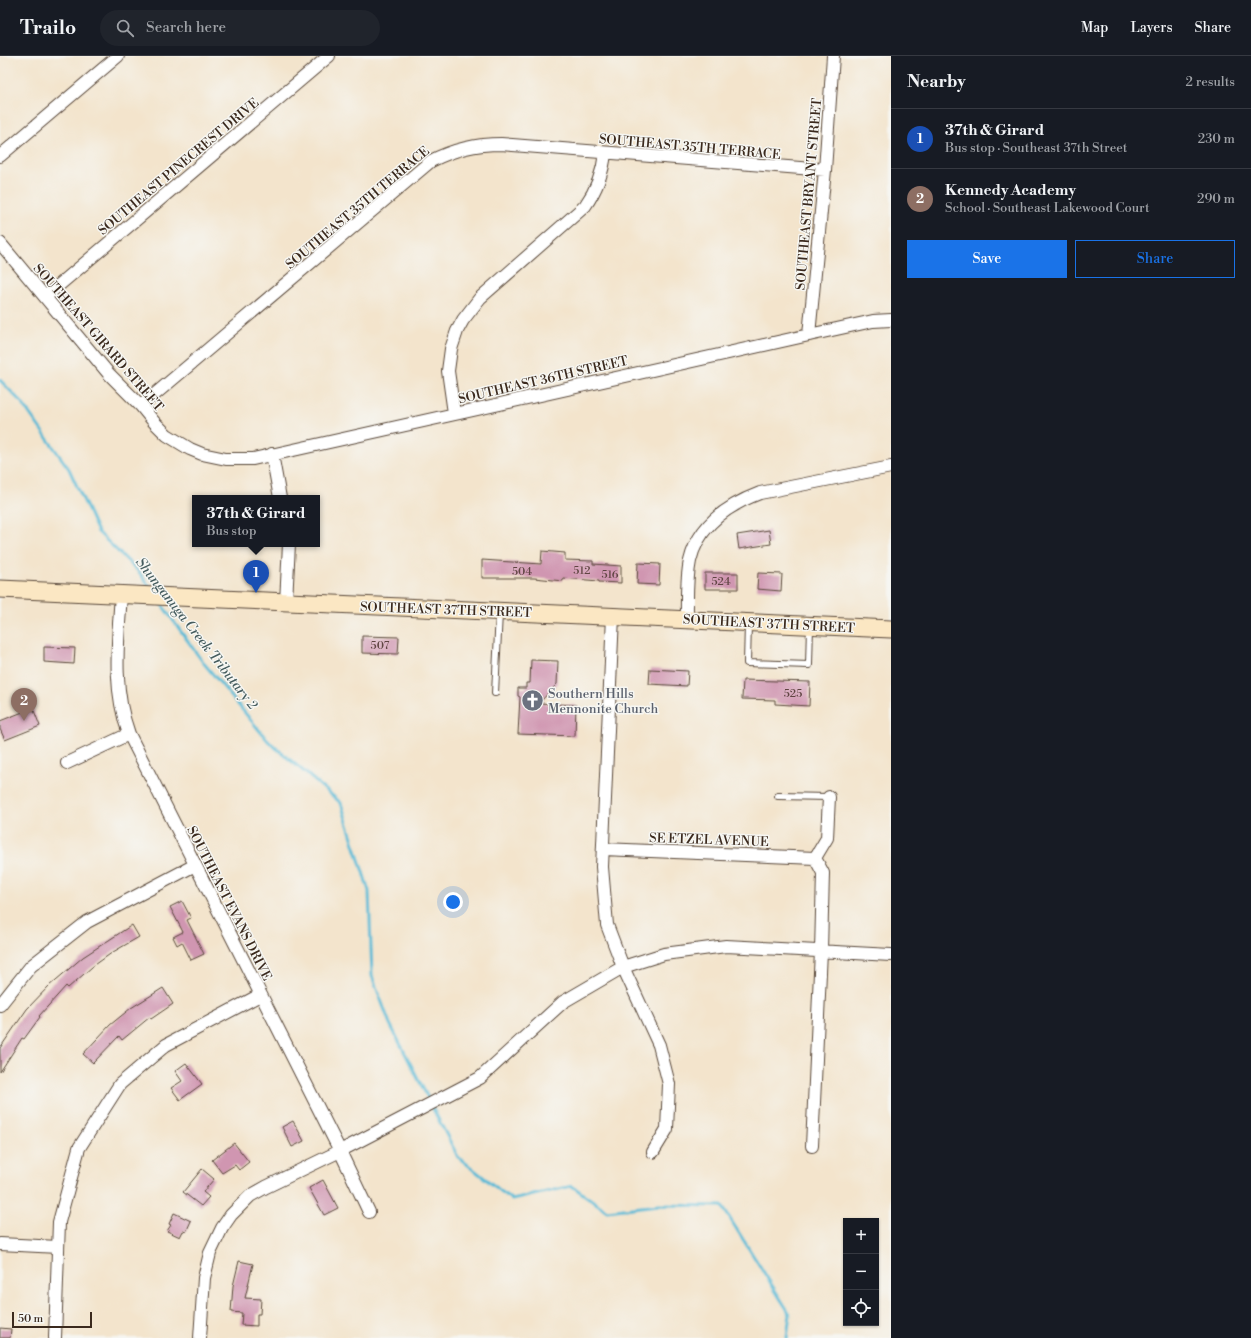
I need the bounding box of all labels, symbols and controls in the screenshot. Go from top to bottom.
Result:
search box [100,10,380,46]
text: Trailo [20,16,76,40]
icon: search [114,17,136,39]
text: Search here [146,18,226,37]
text: Map [1081,19,1108,37]
text: Layers [1130,19,1173,37]
text: Share [1195,19,1231,37]
text: Nearby [907,71,966,93]
text: 2 results [1186,74,1235,90]
street label: SOUTHEAST PINECREST DRIVE [95,95,262,239]
street label: SOUTHEAST BRYANT STREET [793,97,825,291]
text: 37th & Girard [945,121,1044,140]
street label: SOUTHEAST 35TH TERRACE [598,131,782,163]
text: 1 [917,131,923,147]
text: 230 m [1198,131,1235,147]
text: Bus stop · Southeast 37th Street [945,140,1127,156]
street label: SOUTHEAST 35TH TERRACE [283,143,433,273]
text: Kennedy Academy [945,181,1076,200]
text: 2 [916,191,924,207]
text: 290 m [1197,191,1235,207]
text: School · Southeast Lakewood Court [945,200,1150,216]
button: Save [907,240,1067,278]
button: Share [1075,240,1235,278]
street label: SOUTHEAST GIRARD STREET [30,261,167,415]
street label: SOUTHEAST 36TH STREET [457,353,630,407]
popup [192,495,320,547]
text: 37th & Girard [206,504,306,523]
text: Bus stop [206,523,256,539]
water label: Shunganuga Creek Tributary 2 [131,554,262,714]
pin: 1 [243,560,269,593]
house number: 512 [573,564,591,578]
house number: 504 [512,565,532,579]
house number: 516 [601,568,619,582]
house number: 524 [712,575,731,589]
street label: SOUTHEAST 37TH STREET [360,599,532,621]
street label: SOUTHEAST 37TH STREET [683,612,855,636]
house number: 507 [371,639,390,653]
place label: Southern Hills Mennonite Church [548,686,658,717]
church icon: Southern Hills Mennonite Church [520,687,546,713]
house number: 525 [784,687,802,701]
pin: 2 [11,688,37,721]
street label: SOUTHEAST EVANS DRIVE [183,824,275,983]
street label: SE ETZEL AVENUE [649,830,769,850]
your location [443,892,463,912]
map controls [843,1218,879,1326]
button: + [843,1218,879,1254]
button: − [843,1254,879,1290]
button: locate [843,1290,879,1326]
scale bar [12,1310,92,1329]
text: 50 m [18,1312,43,1326]

